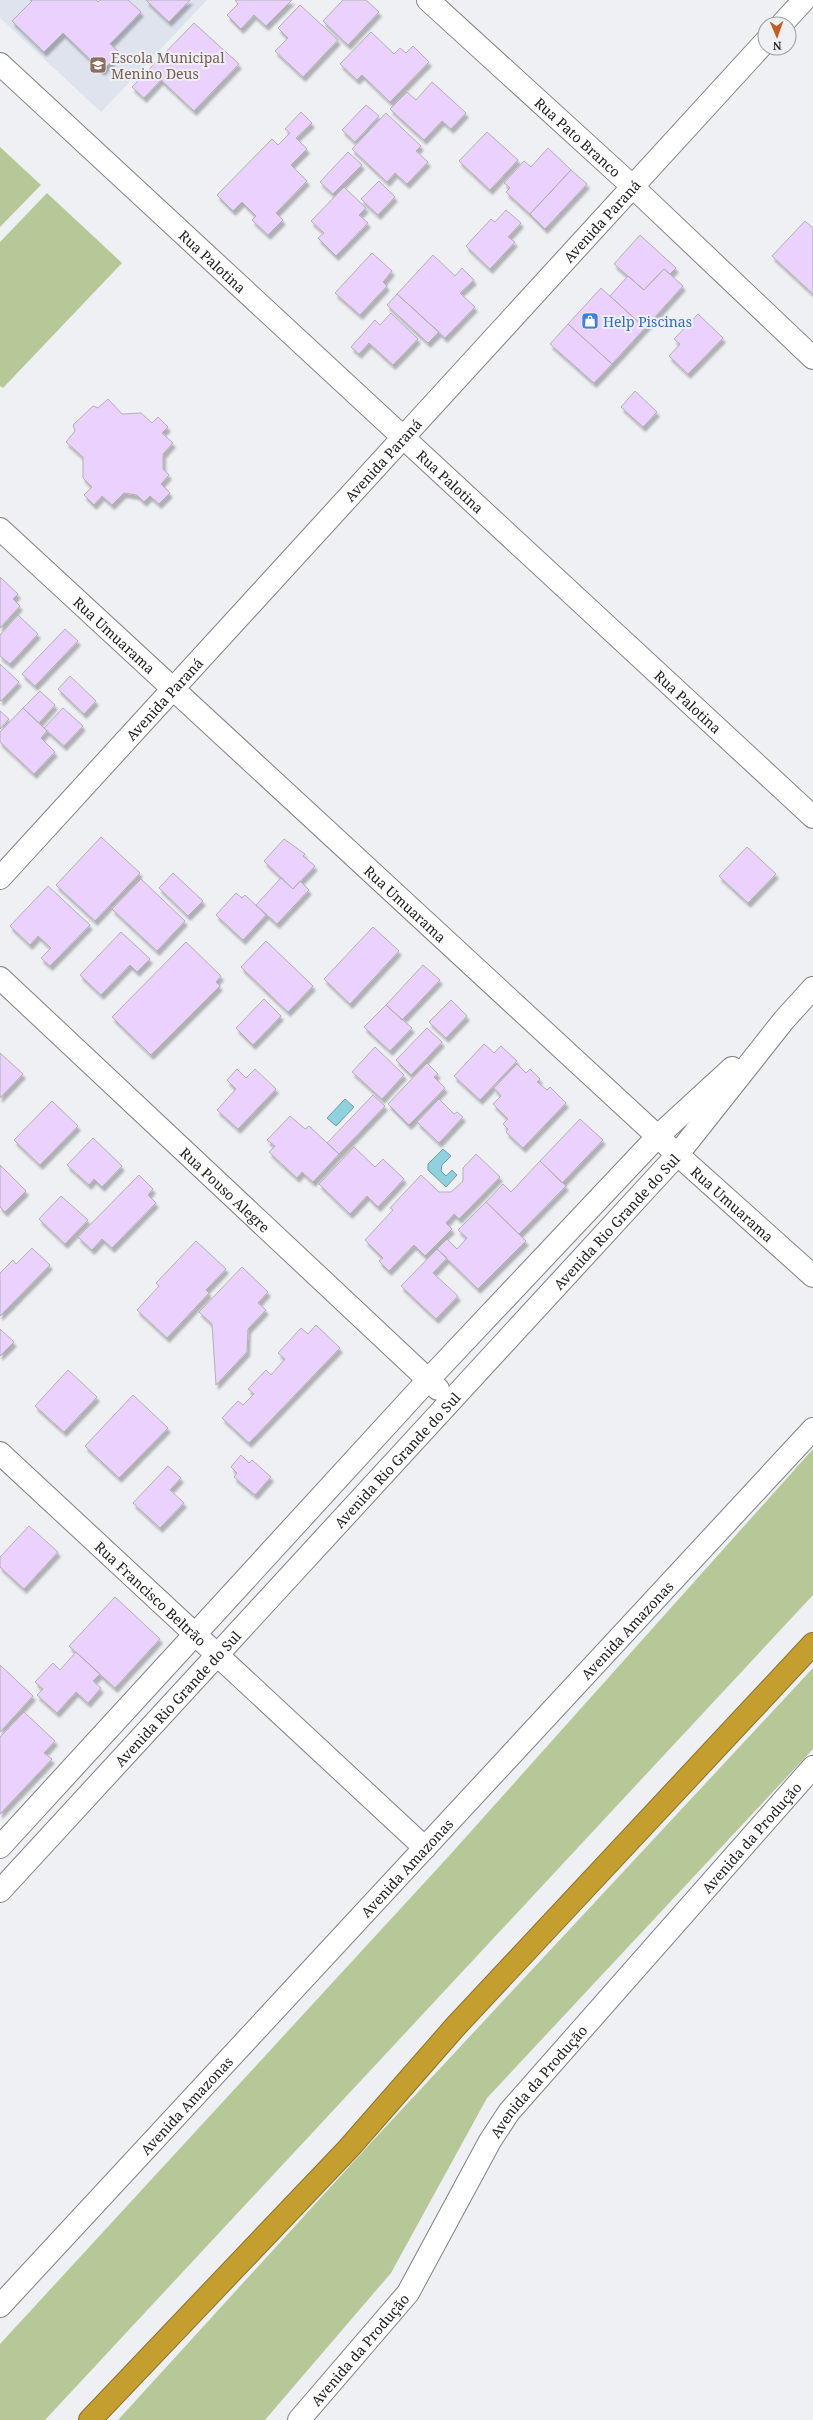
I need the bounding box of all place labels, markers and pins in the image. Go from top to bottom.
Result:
place label: Escola Municipal Menino Deus [111,48,225,83]
school or university icon: Escola Municipal Menino Deus [88,55,108,75]
shop icon: Help Piscinas [580,311,600,331]
place label: Help Piscinas [603,312,692,331]

